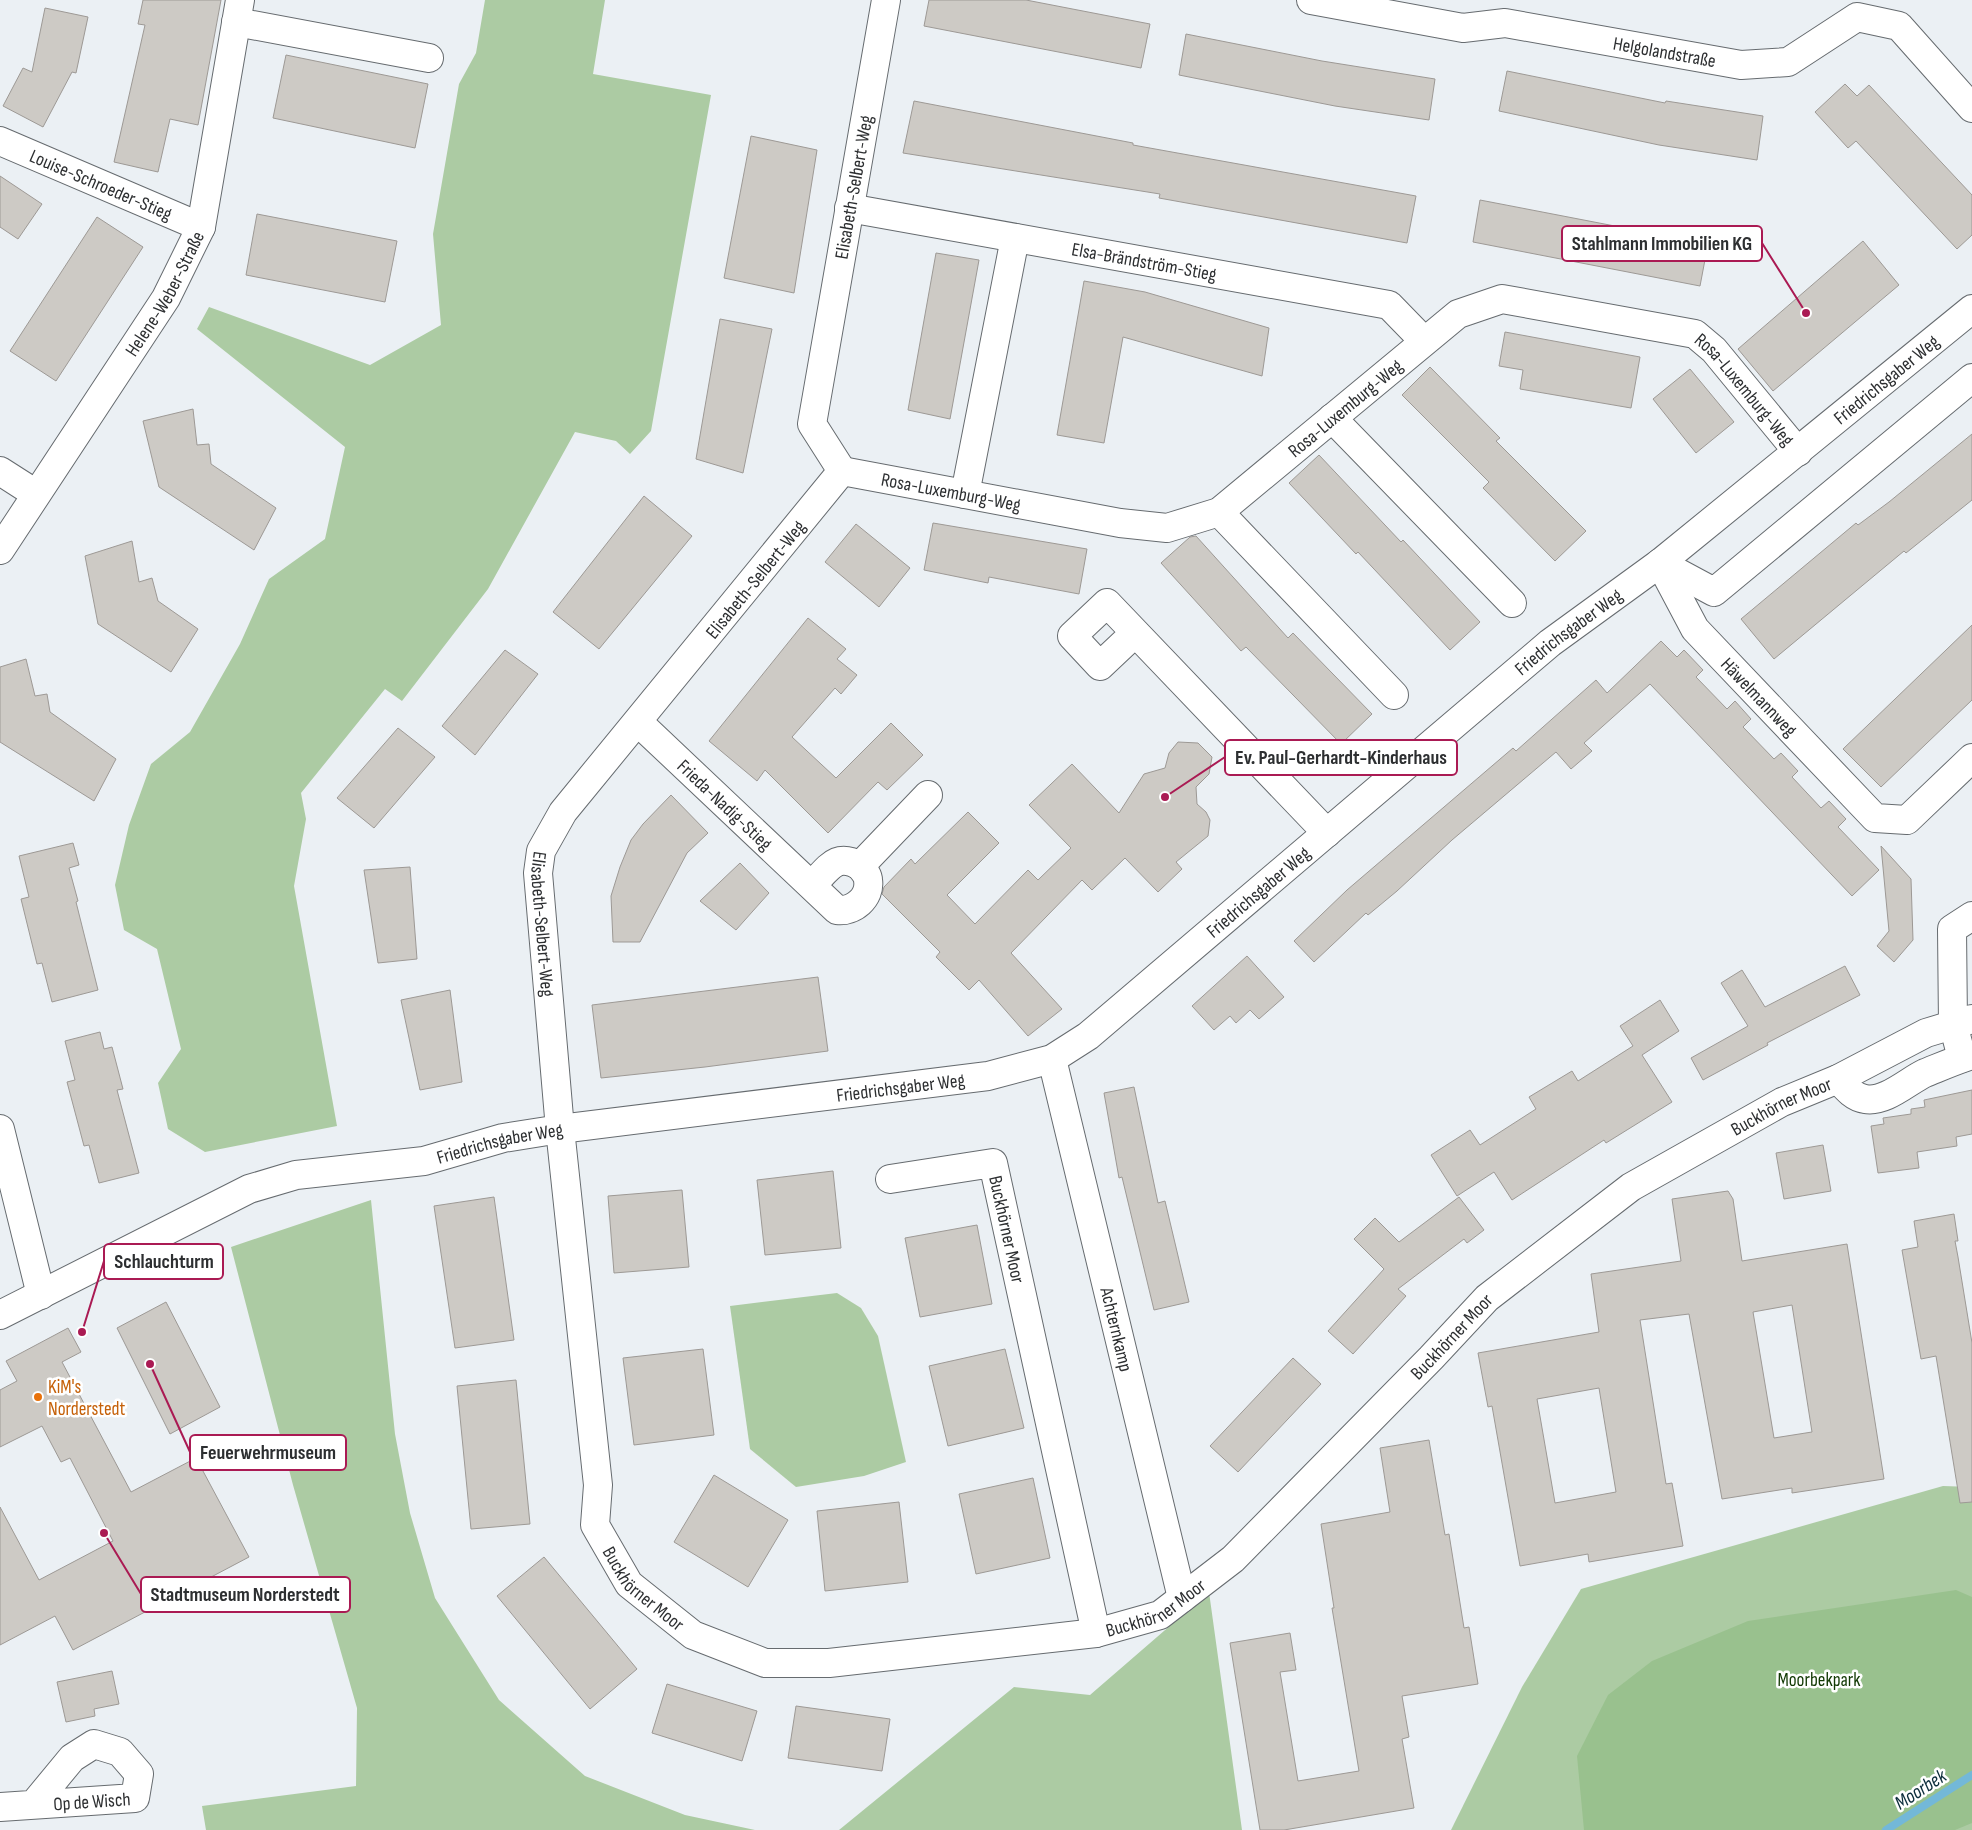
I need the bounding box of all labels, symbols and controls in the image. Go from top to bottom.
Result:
street label: Helgolandstraße [1611,32,1718,73]
street label: Elisabeth-Selbert-Weg [831,113,879,261]
street label: Louise-Schroeder-Stieg [26,145,176,226]
callout: Stahlmann Immobilien KG [1562,226,1762,261]
street label: Helene-Weber-Straße [121,228,210,361]
text: Stahlmann Immobilien KG [1572,232,1752,256]
street label: Elsa-Brändström-Stieg [1070,238,1219,287]
street label: Rosa-Luxemburg-Weg [1689,329,1799,452]
street label: Friedrichsgaber Weg [1830,330,1945,430]
street label: Rosa-Luxemburg-Weg [1284,355,1408,463]
street label: Rosa-Luxemburg-Weg [879,469,1023,517]
street label: Elisabeth-Selbert-Weg [701,516,811,644]
street label: Friedrichsgaber Weg [1511,584,1628,681]
street label: Häwelmannweg [1715,653,1801,742]
callout: Ev. Paul-Gerhardt-Kinderhaus [1225,740,1457,775]
text: Ev. Paul-Gerhardt-Kinderhaus [1235,746,1447,770]
street label: Frieda-Nadig-Stieg [672,755,777,856]
street label: Friedrichsgaber Weg [1202,842,1316,943]
street label: Elisabeth-Selbert-Weg [525,850,559,998]
street label: Friedrichsgaber Weg [835,1069,967,1108]
street label: Buckhörner Moor [1727,1073,1836,1141]
street label: Friedrichsgaber Weg [434,1119,565,1170]
street label: Buckhörner Moor [983,1174,1029,1286]
callout: Schlauchturm [104,1244,223,1279]
text: Schlauchturm [114,1250,214,1274]
street label: Achternkamp [1094,1284,1137,1374]
street label: Buckhörner Moor [1406,1289,1499,1385]
place label: KiM's Norderstedt [48,1376,125,1421]
marker: KiM's Norderstedt [32,1391,44,1403]
callout: Feuerwehrmuseum [190,1435,346,1470]
text: Feuerwehrmuseum [200,1441,336,1465]
street label: Buckhörner Moor [597,1543,689,1637]
street label: Buckhörner Moor [1103,1574,1211,1643]
callout: Stadtmuseum Norderstedt [141,1577,350,1612]
text: Stadtmuseum Norderstedt [150,1583,340,1607]
park label: Moorbekpark [1777,1669,1861,1692]
water label: Moorbek [1890,1764,1951,1815]
street label: Op de Wisch [53,1788,131,1816]

